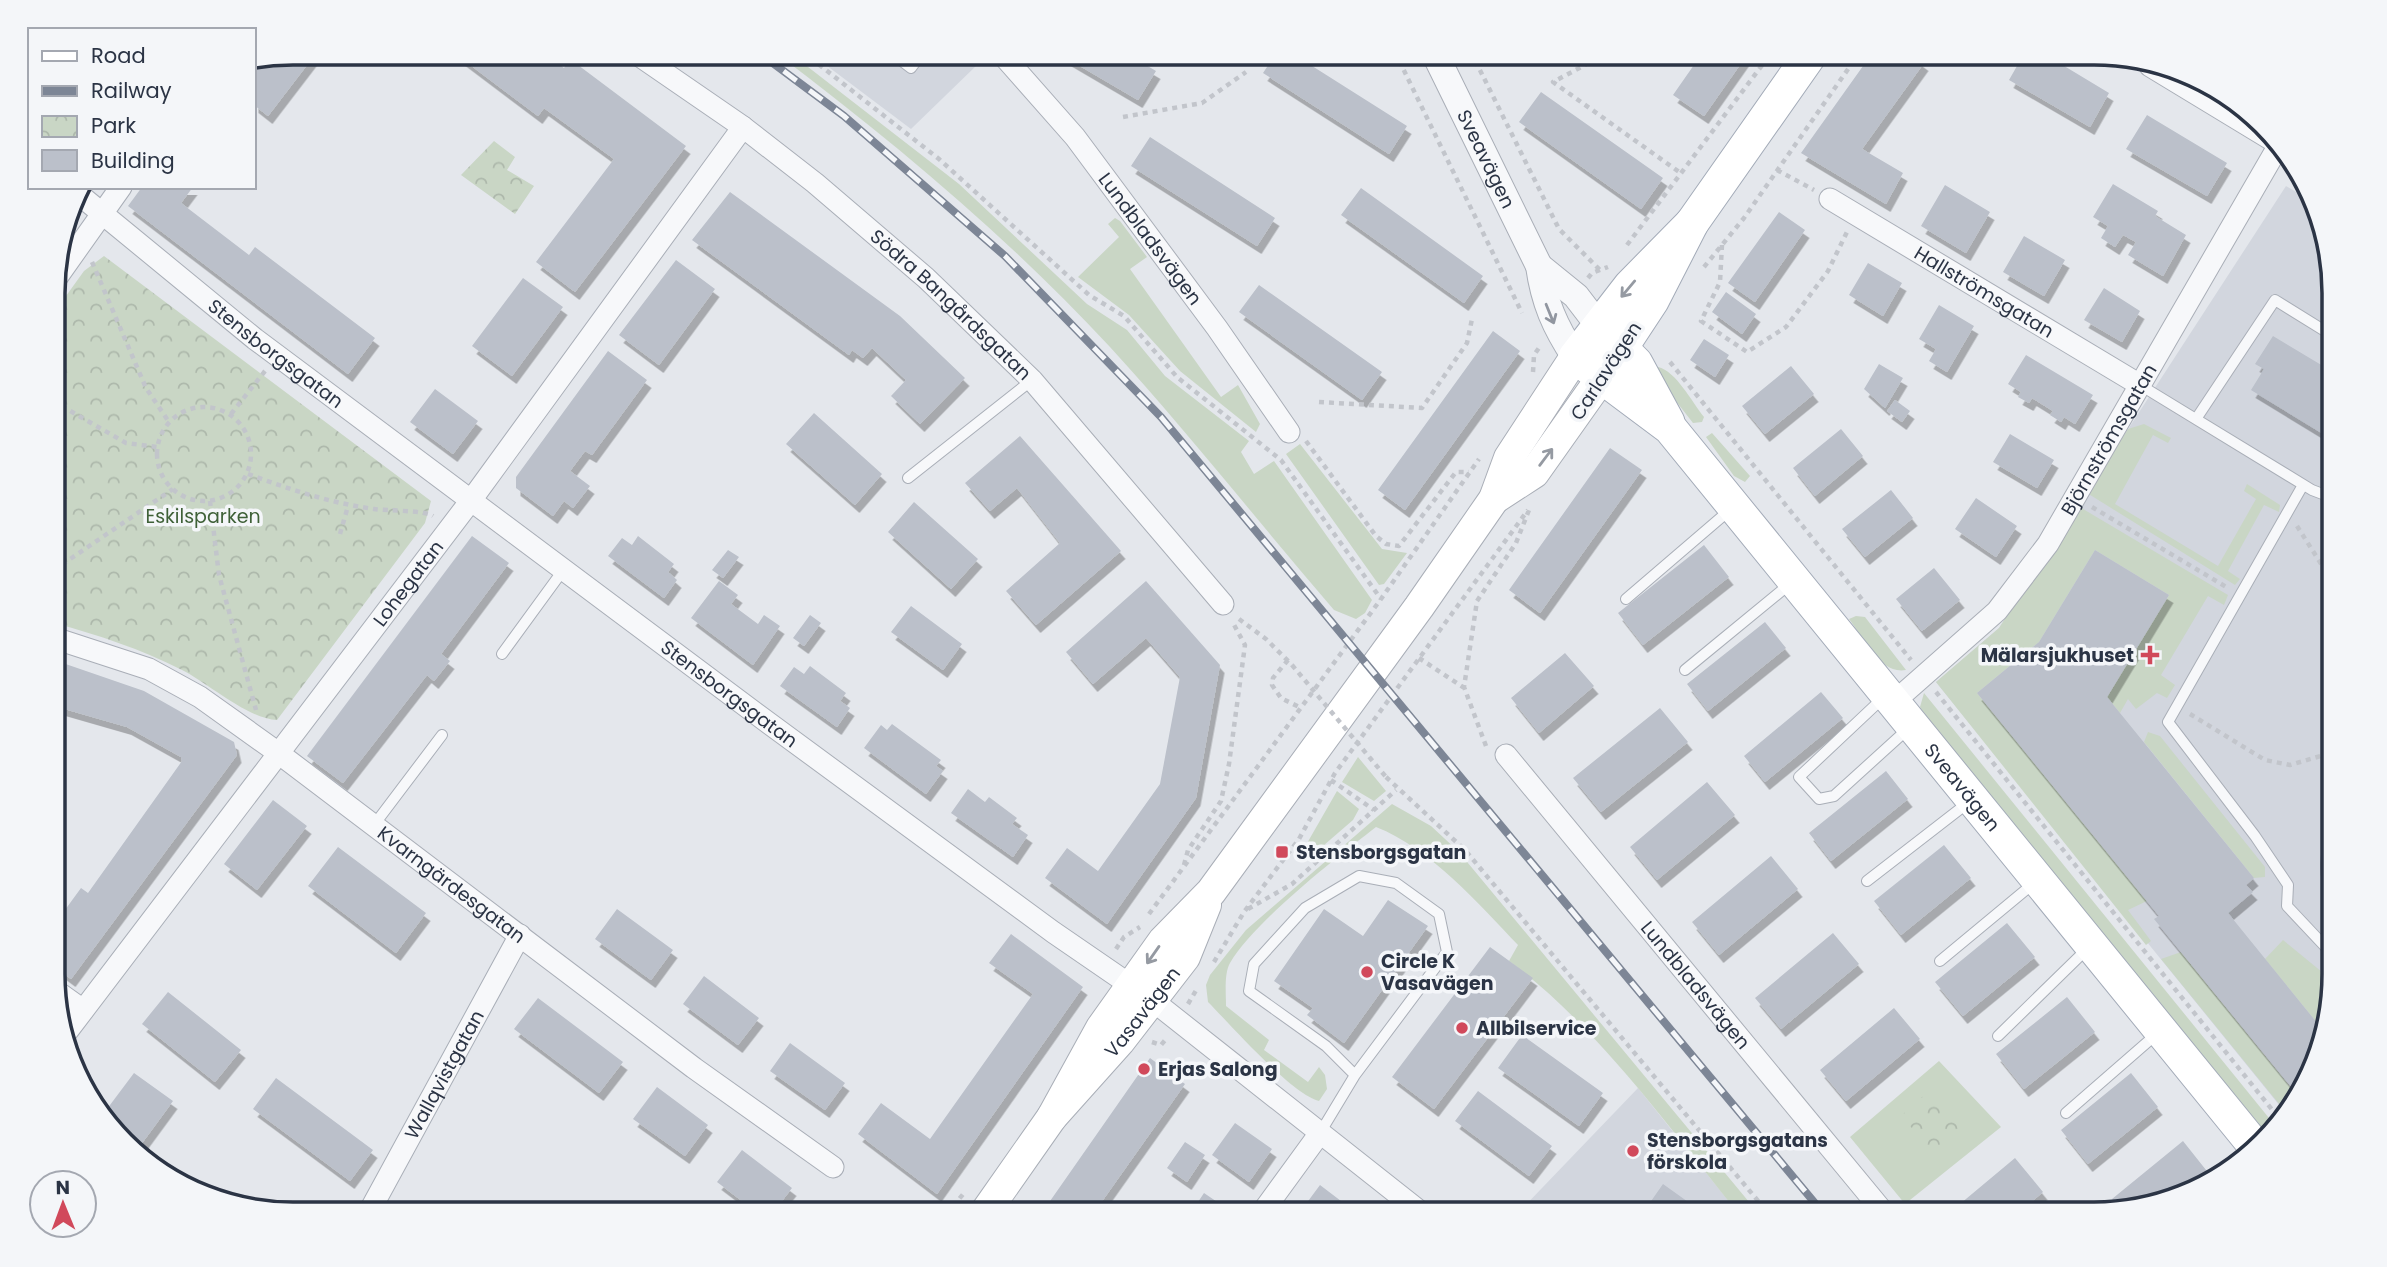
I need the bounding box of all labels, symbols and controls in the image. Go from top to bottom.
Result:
legend [28,28,256,189]
text: Road [91,41,146,70]
text: Railway [91,76,172,105]
street label: Sveavägen [1451,105,1522,213]
text: Park [91,111,136,140]
text: Building [91,146,175,175]
street label: Lundbladsvägen [1092,167,1209,310]
street label: Södra Bangårdsgatan [865,223,1038,386]
street label: Hallströmsgatan [1909,239,2059,344]
one-way arrow [1620,280,1636,298]
street label: Stensborgsgatan [202,292,349,414]
one-way arrow [1544,303,1557,325]
street label: Carlavägen [1564,317,1648,425]
street label: Björnströmsgatan [2054,359,2163,520]
one-way arrow [1539,448,1554,467]
park label: Eskilsparken [145,503,261,530]
street label: Lohegatan [366,534,450,632]
street label: Stensborgsgatan [655,634,803,754]
place label: Mälarsjukhuset [1981,642,2134,669]
marker: Mälarsjukhuset [2140,645,2160,665]
street label: Sveavägen [1918,737,2007,837]
street label: Kvarngärdesgatan [372,820,531,949]
place label: Stensborgsgatan [1296,839,1466,866]
marker: Stensborgsgatan [1274,844,1290,860]
street label: Lundbladsvägen [1635,915,1757,1055]
one-way arrow [1146,945,1160,964]
place label: Circle K Vasavägen [1381,948,1493,997]
street label: Vasavägen [1098,961,1186,1063]
marker: Circle K Vasavägen [1359,964,1375,980]
street label: Wallqvistgatan [398,1005,490,1144]
place label: Allbilservice [1476,1015,1597,1042]
marker: Allbilservice [1454,1020,1470,1036]
place label: Erjas Salong [1158,1056,1278,1083]
marker: Erjas Salong [1136,1061,1152,1077]
place label: Stensborgsgatans förskola [1647,1127,1828,1176]
marker: Stensborgsgatans förskola [1625,1143,1641,1159]
north arrow [28,1169,98,1239]
text: N [55,1174,70,1201]

